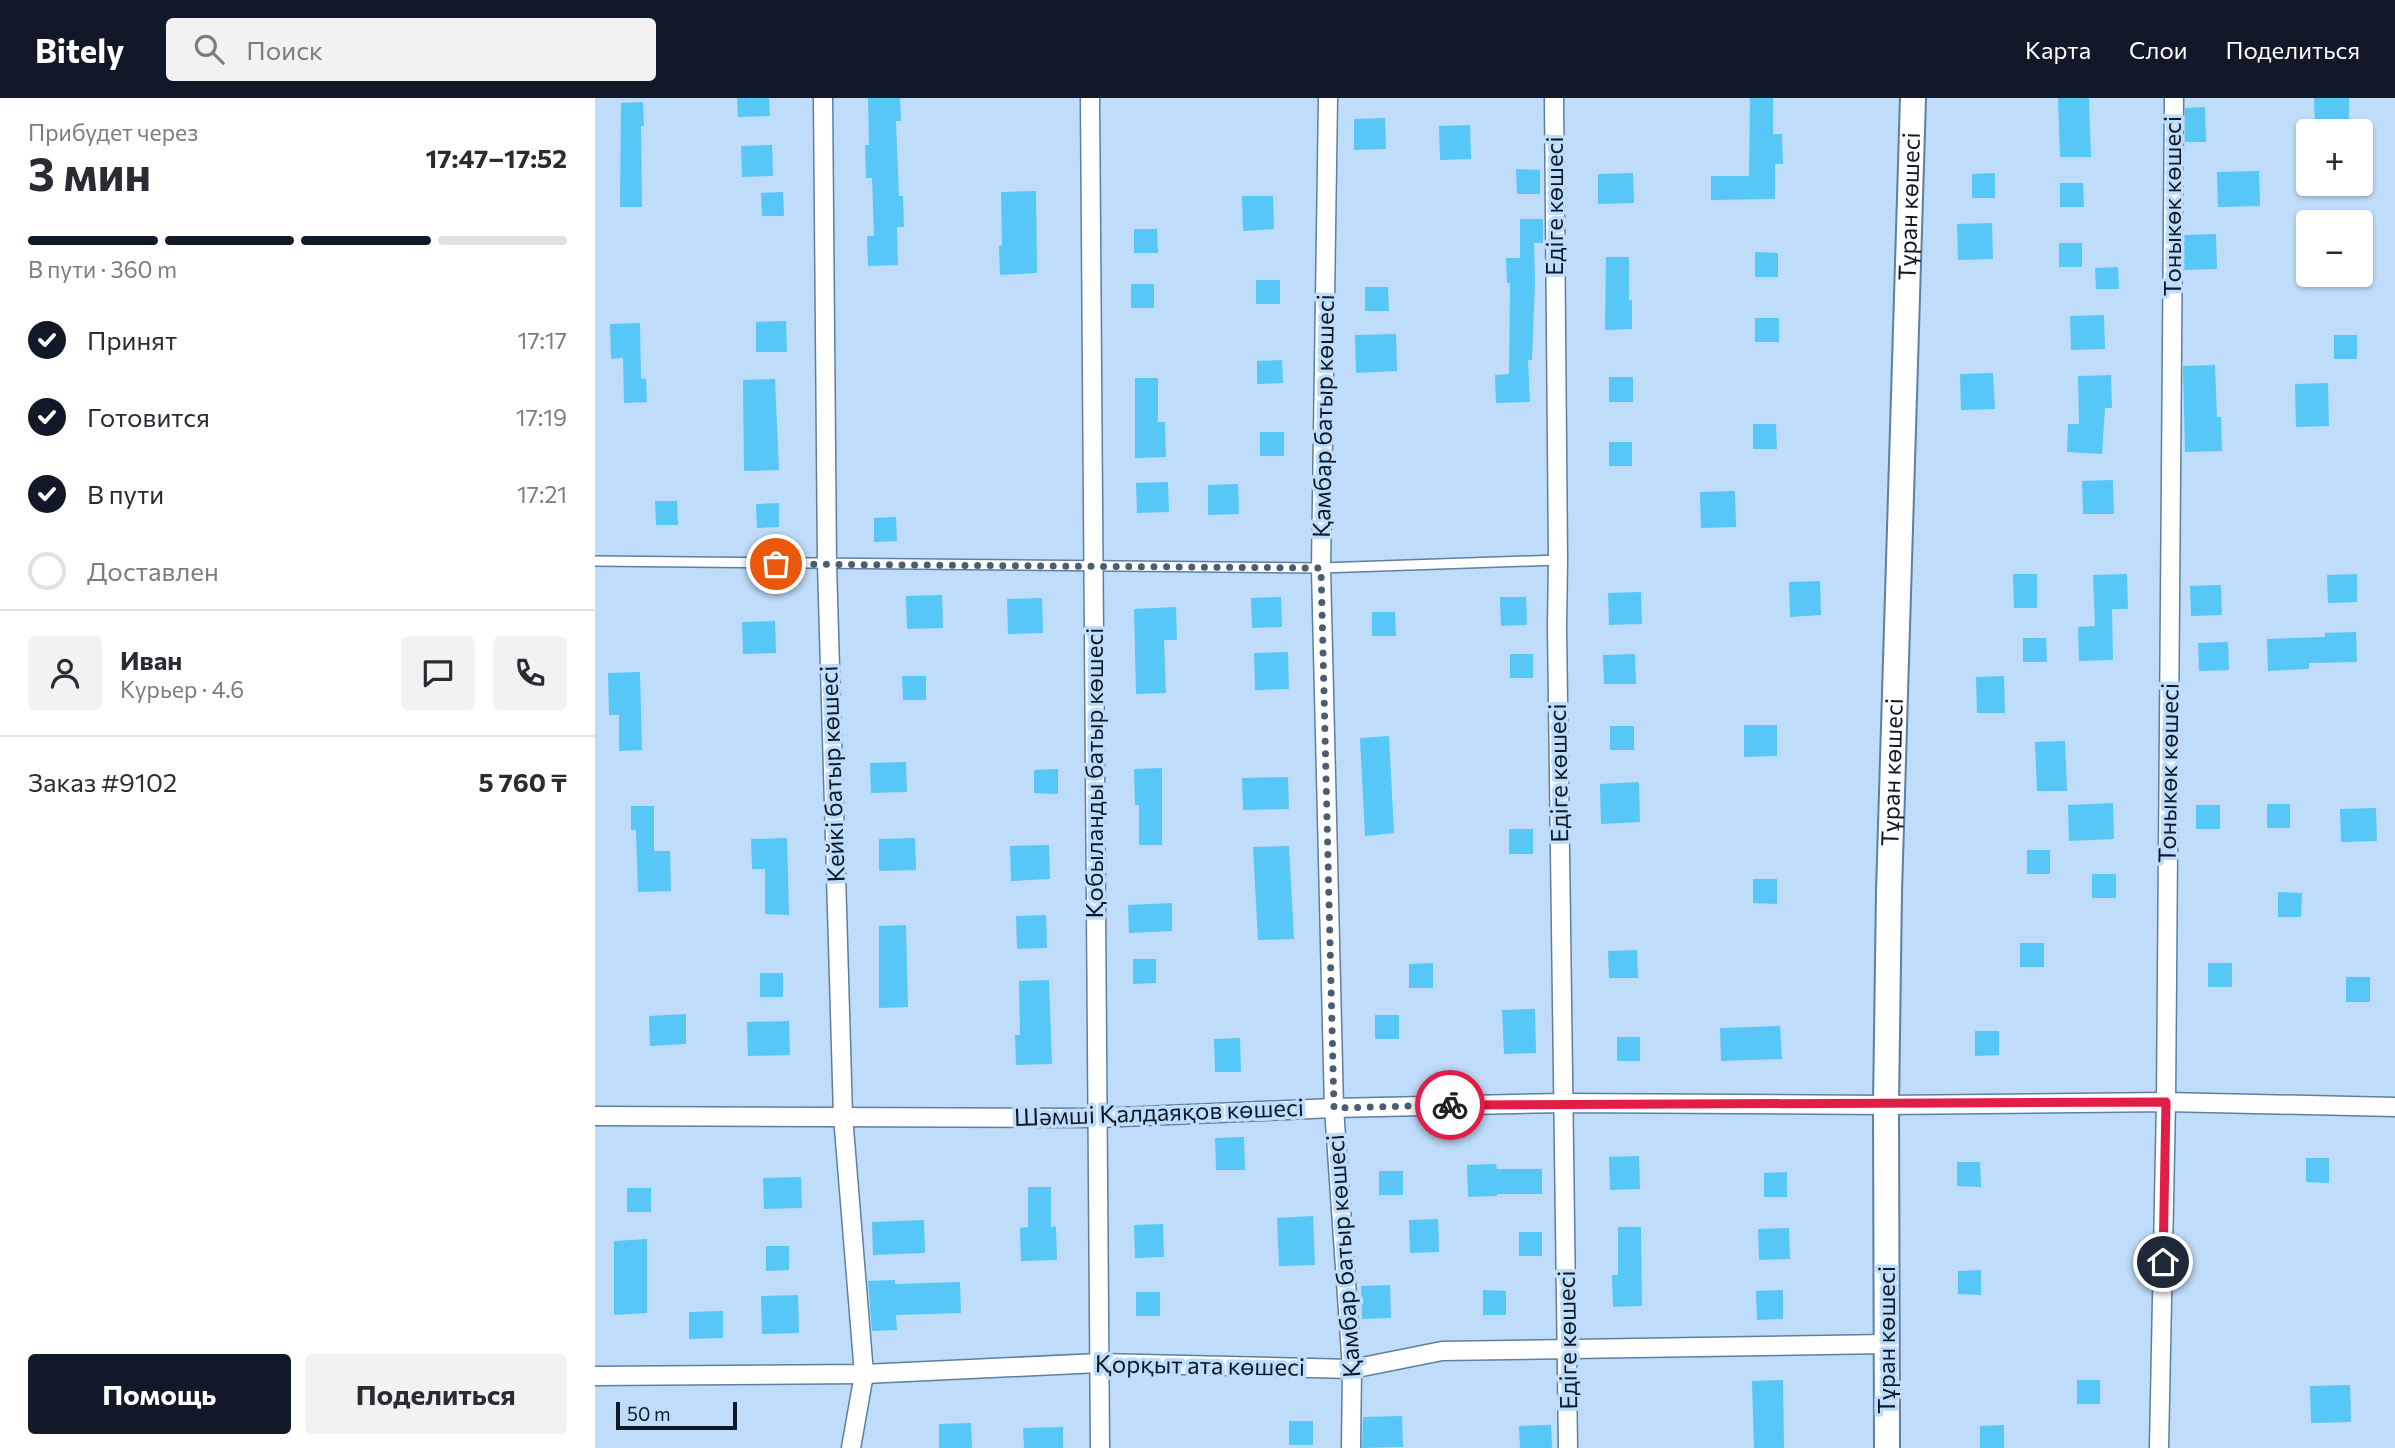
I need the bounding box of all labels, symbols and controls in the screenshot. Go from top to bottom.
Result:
search box [166,18,656,81]
text: Bitely [35,29,124,70]
icon: search [190,30,228,68]
text: Поиск [246,34,323,65]
text: Карта [2025,35,2091,64]
text: Слои [2129,35,2187,64]
text: Поделиться [2225,35,2360,64]
street label: Тоныкөк көшесі [2157,116,2186,296]
text: Прибудет через [28,118,198,146]
map controls [2296,119,2373,287]
button: + [2296,119,2373,196]
street label: Тұран көшесі [1891,132,1925,281]
street label: Едіге көшесі [1539,136,1568,276]
text: 17:47–17:52 [426,142,567,173]
text: 3 мин [28,144,151,200]
button: − [2296,210,2373,287]
text: В пути · 360 m [28,255,177,283]
street label: Қамбар батыр көшесі [1306,294,1339,538]
icon: check [28,321,66,359]
text: Принят [87,324,177,355]
text: 17:17 [518,326,567,354]
icon: check [28,398,66,436]
text: Готовится [87,401,210,432]
text: 17:19 [516,403,567,431]
icon: check [28,475,66,513]
text: В пути [87,478,164,509]
text: 17:21 [517,480,567,508]
pin [746,534,806,594]
icon: bag [757,545,795,583]
text: Доставлен [87,555,219,586]
street label: Қобыланды батыр көшесі [1079,628,1108,918]
button: person [28,636,102,710]
button: chat [401,636,475,710]
button: phone [493,636,567,710]
text: Иван [120,644,182,675]
street label: Кейкі батыр көшесі [813,665,850,883]
text: Курьер · 4.6 [120,675,244,703]
street label: Тоныкөк көшесі [2151,683,2184,863]
street label: Тұран көшесі [1874,698,1908,847]
street label: Едіге көшесі [1542,703,1573,843]
text: Заказ #9102 [28,766,177,797]
text: 5 760 ₸ [479,766,567,797]
courier [1415,1070,1485,1140]
icon: bike [1431,1086,1469,1124]
street label: Шәмші Қалдаяқов көшесі [1013,1092,1304,1131]
street label: Қамбар батыр көшесі [1320,1134,1365,1379]
pin [2133,1232,2193,1292]
icon: home [2144,1243,2182,1281]
street label: Тұран көшесі [1871,1266,1900,1414]
street label: Едіге көшесі [1551,1270,1582,1410]
street label: Қорқыт ата көшесі [1095,1348,1305,1381]
button: Помощь [28,1354,291,1434]
button: Поделиться [305,1354,567,1434]
scale bar [616,1399,737,1431]
text: 50 m [627,1402,671,1425]

